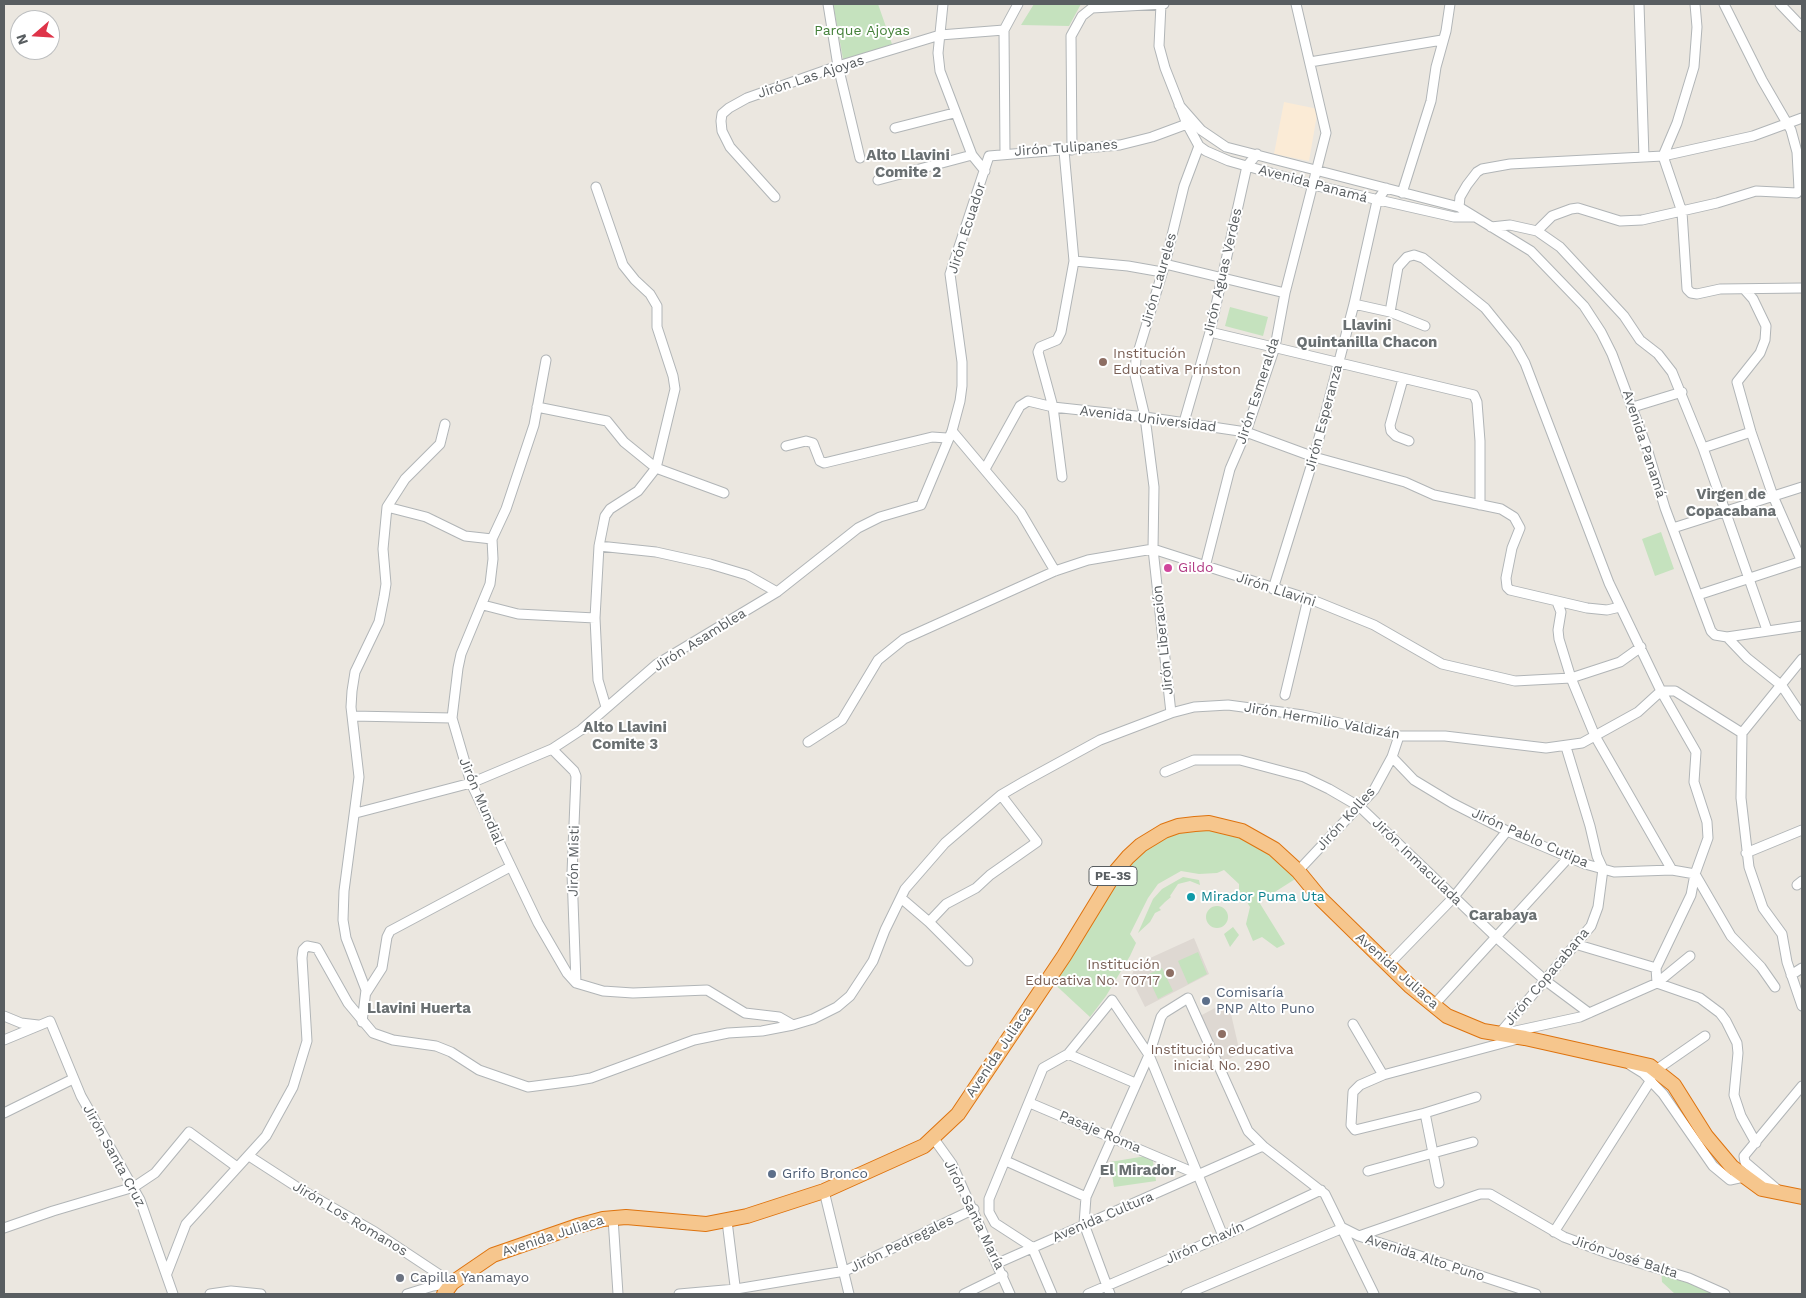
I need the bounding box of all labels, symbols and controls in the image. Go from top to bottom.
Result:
north arrow [10,10,60,60]
park label: Parque Ajoyas [814,23,910,39]
text: N [13,32,31,47]
street label: Jirón Las Ajoyas [756,52,866,102]
street label: Jirón Tulipanes [1014,136,1118,160]
district label: Alto Llavini Comite 2 [866,147,950,182]
street label: Avenida Panamá [1257,161,1369,207]
street label: Jirón Ecuador [944,180,990,276]
street label: Jirón Aguas Verdes [1200,207,1246,337]
street label: Jirón Laureles [1138,231,1180,329]
district label: Llavini Quintanilla Chacon [1297,317,1437,352]
street label: Jirón Esmeralda [1233,336,1283,446]
place label: Institución Educativa Prinston [1113,346,1241,378]
marker: Institución Educativa Prinston [1097,356,1109,368]
street label: Jirón Esperanza [1302,363,1346,473]
street label: Avenida Panamá [1619,388,1669,500]
street label: Avenida Universidad [1079,402,1217,436]
district label: Virgen de Copacabana [1686,486,1776,521]
place label: Gildo [1178,560,1213,576]
marker: Gildo [1162,562,1174,574]
street label: Jirón Llavini [1234,569,1318,611]
street label: Jirón Liberación [1149,584,1177,696]
street label: Jirón Asamblea [651,605,749,675]
street label: Jirón Hermilio Valdizán [1243,699,1401,743]
district label: Alto Llavini Comite 3 [583,719,667,754]
street label: Jirón Mundial [455,755,507,847]
street label: Jirón Kolles [1313,784,1379,854]
street label: Jirón Pablo Cutipa [1469,805,1591,871]
street label: Jirón Inmaculada [1369,815,1465,909]
street label: Jirón Misti [565,825,583,897]
road number: PE-3S [1089,866,1137,886]
place label: Mirador Puma Uta [1201,889,1325,905]
marker: Mirador Puma Uta [1185,891,1197,903]
district label: Carabaya [1469,907,1537,925]
street label: Jirón Copacabana [1501,925,1593,1029]
street label: Avenida Juliaca [1352,929,1442,1013]
place label: Institución Educativa No. 70717 [1025,957,1160,990]
marker: Institución Educativa No. 70717 [1164,967,1176,979]
place label: Comisaría PNP Alto Puno [1216,985,1315,1018]
marker: Comisaría PNP Alto Puno [1200,995,1212,1007]
district label: Llavini Huerta [367,1000,471,1018]
street label: Avenida Juliaca [962,1003,1036,1101]
marker: Institución educativa inicial No. 290 [1216,1028,1228,1040]
place label: Institución educativa inicial No. 290 [1150,1042,1294,1074]
street label: Jirón Santa Cruz [79,1102,149,1210]
street label: Pasaje Roma [1057,1107,1143,1157]
street label: Jirón Santa María [940,1157,1008,1273]
district label: El Mirador [1100,1162,1176,1180]
place label: Grifo Bronco [782,1166,868,1182]
marker: Grifo Bronco [766,1168,778,1180]
street label: Jirón Los Romanos [290,1178,410,1260]
street label: Avenida Cultura [1050,1188,1156,1246]
street label: Avenida Juliaca [500,1212,606,1260]
street label: Jirón Pedregales [848,1212,956,1276]
street label: Jirón Chavín [1163,1218,1247,1268]
street label: Avenida Alto Puno [1363,1231,1487,1285]
street label: Jirón José Balta [1570,1232,1680,1282]
place label: Capilla Yanamayo [410,1270,529,1286]
marker: Capilla Yanamayo [394,1272,406,1284]

